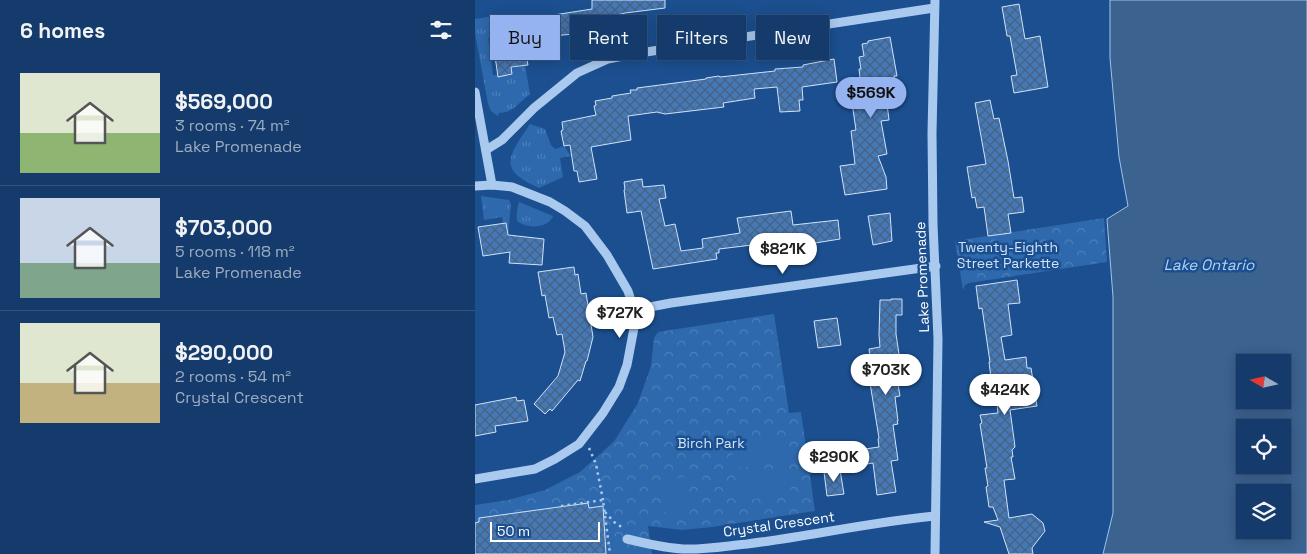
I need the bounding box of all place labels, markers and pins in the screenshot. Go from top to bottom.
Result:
pin: $569K [836,76,906,119]
pin: $821K [748,232,818,275]
pin: $727K [585,296,655,339]
pin: $703K [851,354,921,396]
pin: $424K [970,374,1040,416]
pin: $290K [799,440,869,483]

